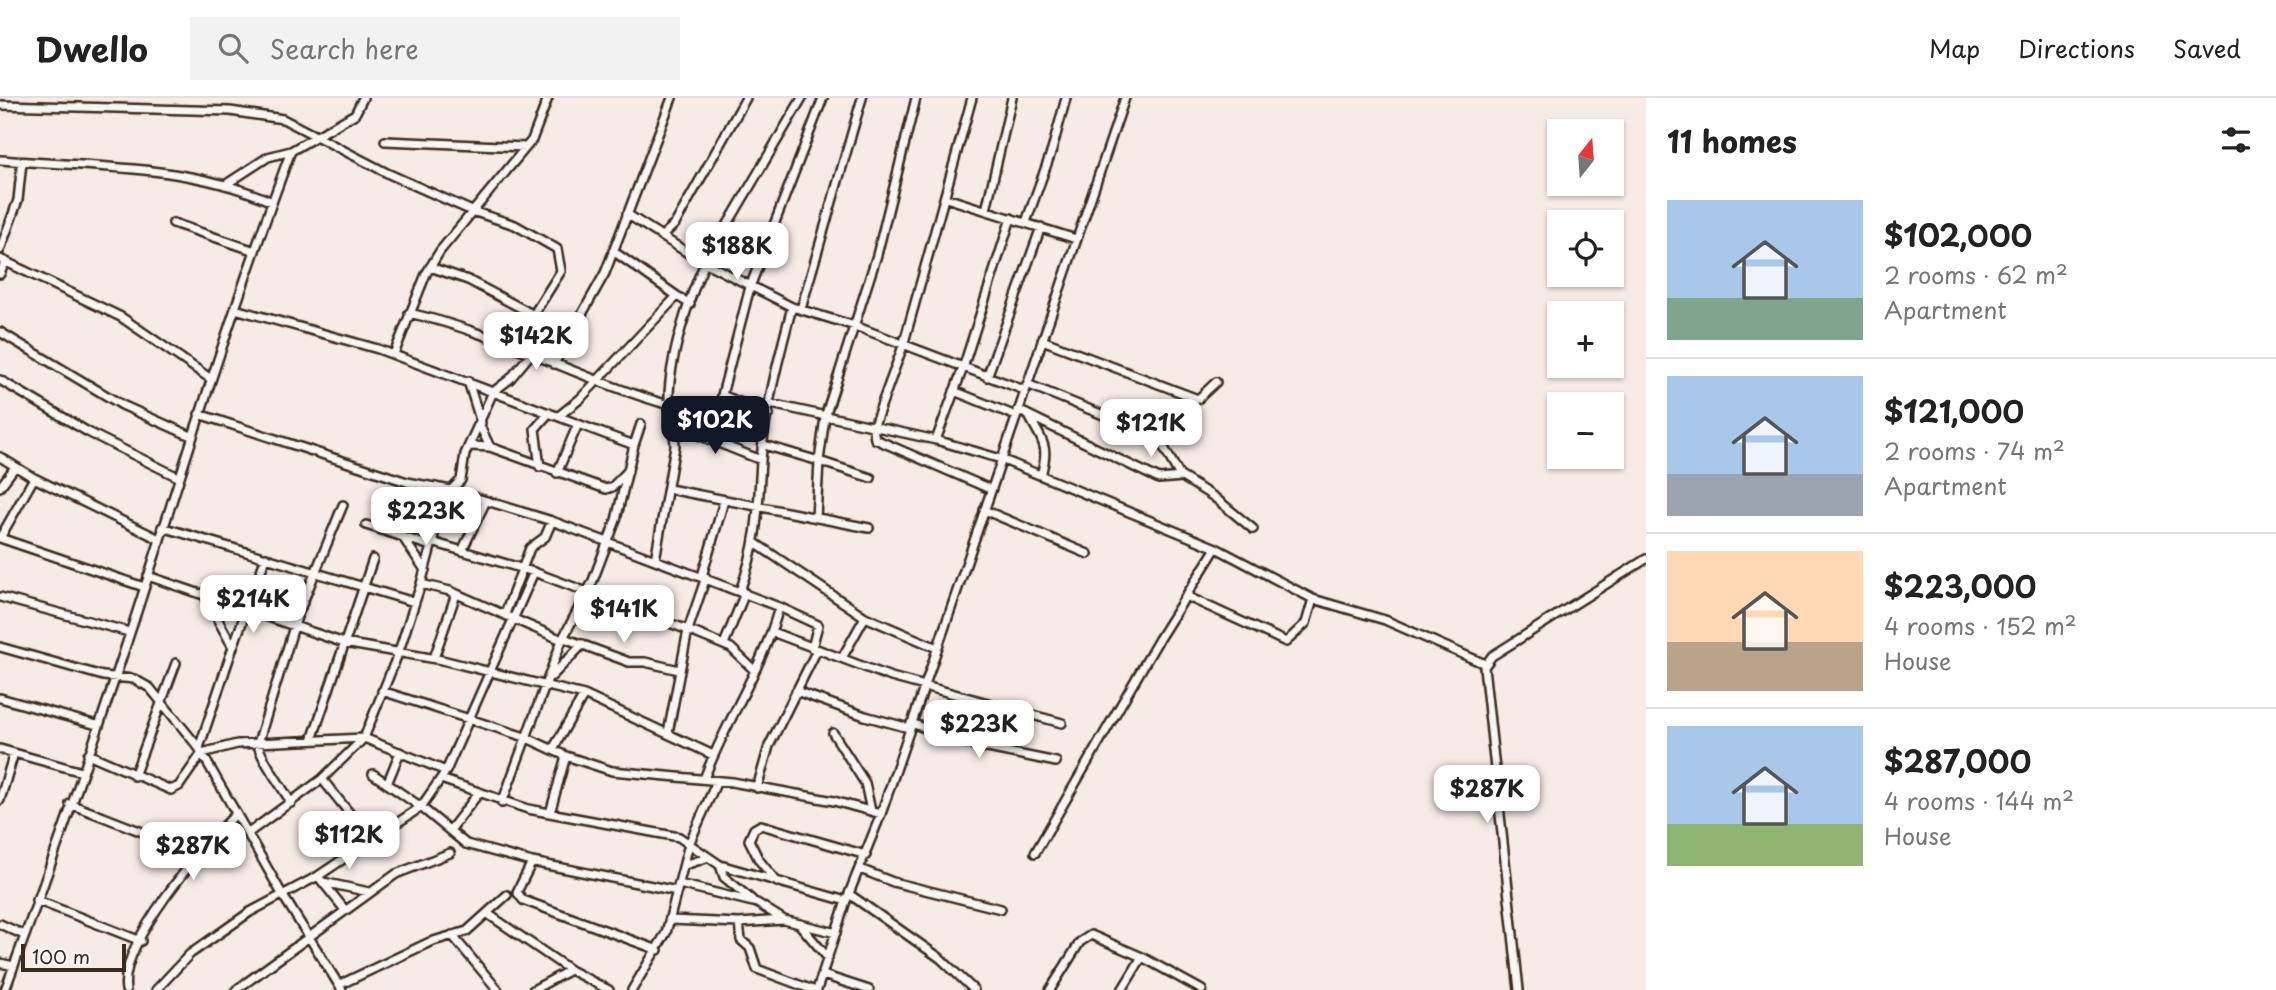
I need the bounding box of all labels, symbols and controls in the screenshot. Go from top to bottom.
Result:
search box [190,17,680,80]
text: Dwello [35,23,148,73]
icon: search [214,29,252,67]
text: Search here [270,29,419,68]
text: Map [1929,30,1980,66]
text: Directions [2018,30,2135,66]
text: Saved [2173,30,2241,66]
text: 11 homes [1667,118,1797,163]
north arrow [1547,119,1624,196]
map controls [1547,119,1624,469]
icon: filters [2217,121,2255,159]
button: locate [1547,210,1624,287]
text: $102,000 [1884,212,2032,257]
pin: $188K [688,222,786,282]
text: $188K [702,227,772,262]
icon: home [1723,228,1807,312]
text: 2 rooms · 62 m² [1884,257,2068,292]
text: Apartment [1884,292,2007,327]
button: + [1547,301,1624,378]
pin: $142K [487,313,585,372]
text: $142K [500,317,573,352]
text: $121,000 [1884,388,2024,433]
button: − [1547,392,1624,469]
pin: $102K [666,396,764,456]
pin: $121K [1102,400,1200,459]
text: $102K [677,401,753,436]
text: $121K [1116,404,1186,439]
icon: home [1723,404,1807,488]
text: 2 rooms · 74 m² [1884,433,2065,468]
text: Apartment [1884,468,2007,503]
pin: $223K [377,488,475,547]
text: $223K [387,492,465,527]
text: $223,000 [1884,563,2036,608]
pin: $214K [204,575,302,635]
icon: home [1723,579,1807,663]
text: $214K [216,580,290,615]
pin: $141K [575,586,673,645]
text: $141K [590,590,658,625]
text: 4 rooms · 152 m² [1884,608,2077,643]
text: House [1884,643,1951,678]
pin: $223K [930,700,1028,760]
text: $223K [940,705,1018,740]
text: $287,000 [1884,738,2031,783]
icon: home [1723,754,1807,838]
pin: $287K [1438,766,1536,825]
text: $287K [1450,770,1524,805]
text: 4 rooms · 144 m² [1884,783,2074,818]
pin: $112K [300,812,398,871]
text: $112K [315,816,383,851]
text: House [1884,818,1951,853]
pin: $287K [144,822,242,882]
text: $287K [156,827,230,862]
scale bar [21,941,126,973]
text: 100 m [32,942,90,970]

